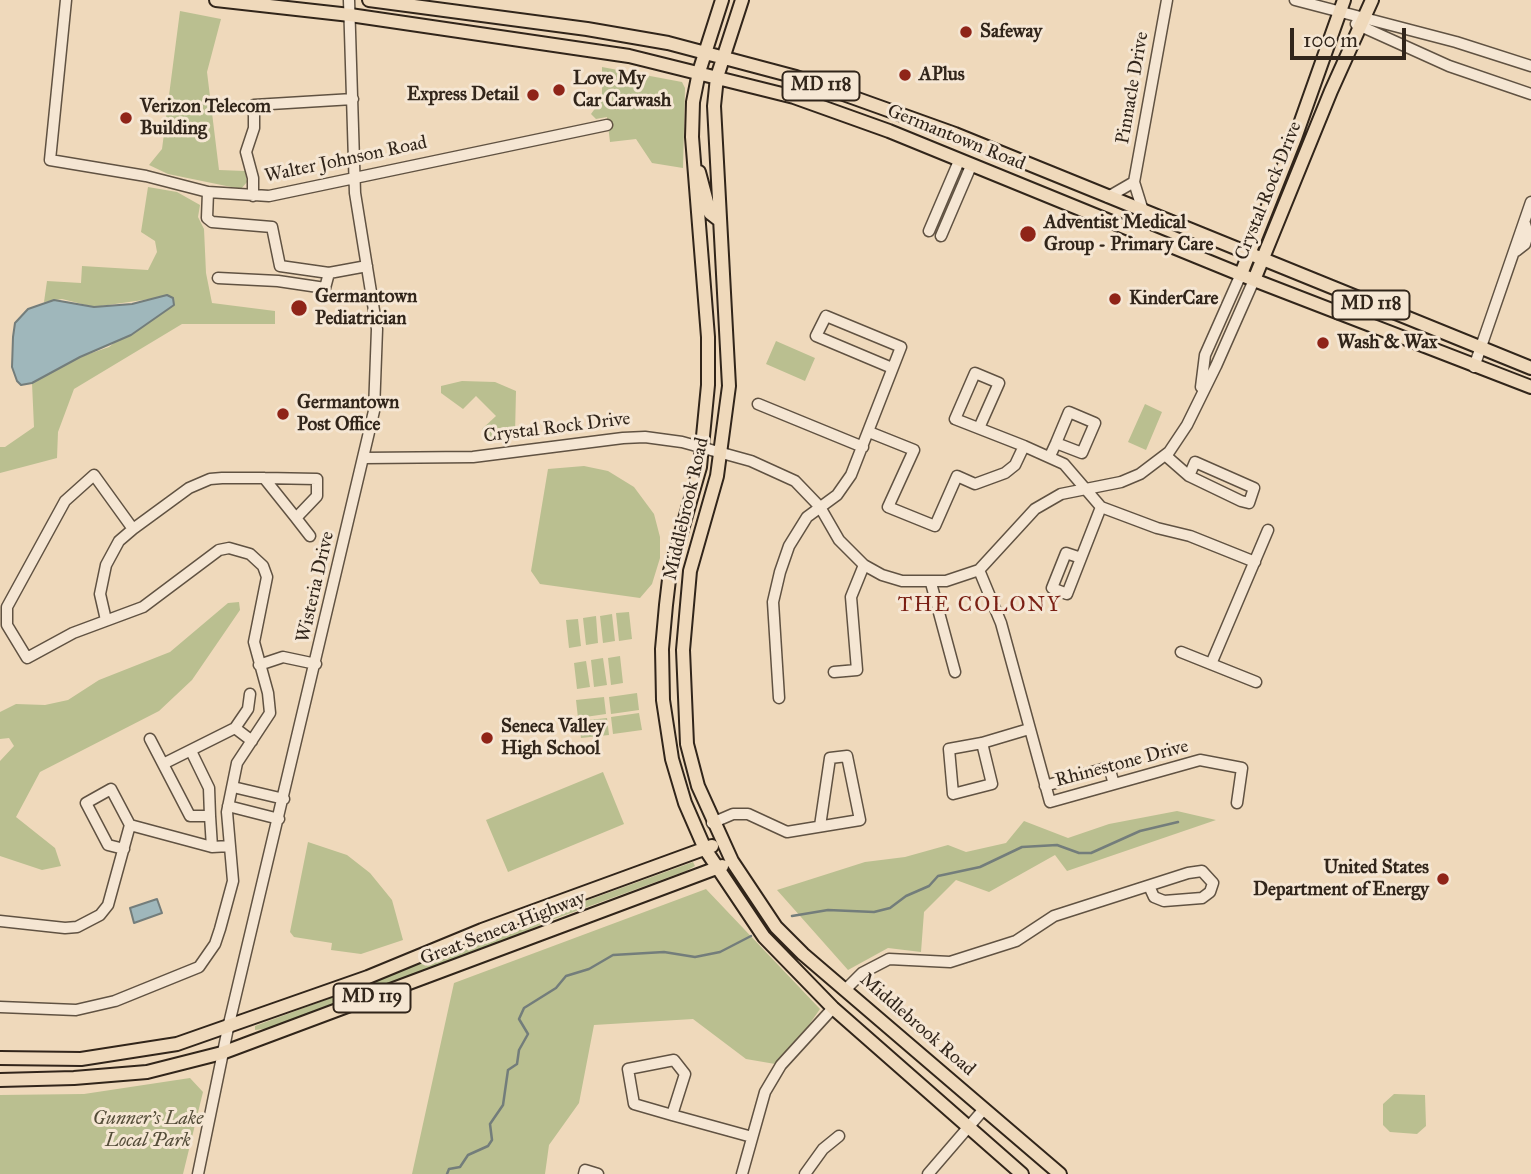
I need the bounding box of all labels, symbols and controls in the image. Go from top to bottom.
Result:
scale bar [1293,14,1408,58]
place label: Safeway [980,21,1042,43]
marker: Safeway [958,24,974,40]
text: 100 m [1303,27,1358,53]
street label: Pinnacle Drive [1112,30,1154,146]
place label: APlus [919,64,965,86]
marker: APlus [897,67,913,83]
place label: Love My Car Carwash [573,68,671,112]
road number: MD 118 [782,72,860,100]
marker: Love My Car Carwash [551,82,567,98]
place label: Express Detail [407,84,519,106]
marker: Express Detail [525,87,541,103]
place label: Verizon Telecom Building [140,96,271,140]
street label: Germantown Road [884,100,1028,176]
marker: Verizon Telecom Building [118,110,134,126]
street label: Crystal Rock Drive [1231,118,1307,264]
street label: Walter Johnson Road [263,132,429,188]
place label: Adventist Medical Group - Primary Care [1044,212,1213,256]
marker: Adventist Medical Group - Primary Care [1018,224,1038,244]
place label: Germantown Pediatrician [315,286,417,330]
place label: KinderCare [1129,288,1218,310]
road number: MD 118 [1332,290,1410,320]
marker: KinderCare [1107,291,1123,307]
marker: Germantown Pediatrician [289,298,309,318]
place label: Wash & Wax [1337,332,1438,354]
marker: Wash & Wax [1315,335,1331,351]
place label: Germantown Post Office [297,392,399,436]
marker: Germantown Post Office [275,406,291,422]
street label: Crystal Rock Drive [482,408,632,448]
street label: Middlebrook Road [660,435,714,583]
street label: Wisteria Drive [292,529,340,645]
district label: THE COLONY [899,593,1061,619]
place label: Seneca Valley High School [501,716,605,760]
marker: Seneca Valley High School [479,730,495,746]
street label: Rhinestone Drive [1053,735,1191,793]
place label: United States Department of Energy [1253,857,1429,901]
marker: United States Department of Energy [1435,871,1451,887]
street label: Great Seneca Highway [417,887,589,971]
street label: Middlebrook Road [855,969,979,1081]
road number: MD 119 [334,984,410,1013]
park label: Gunner's Lake Local Park [93,1108,203,1152]

